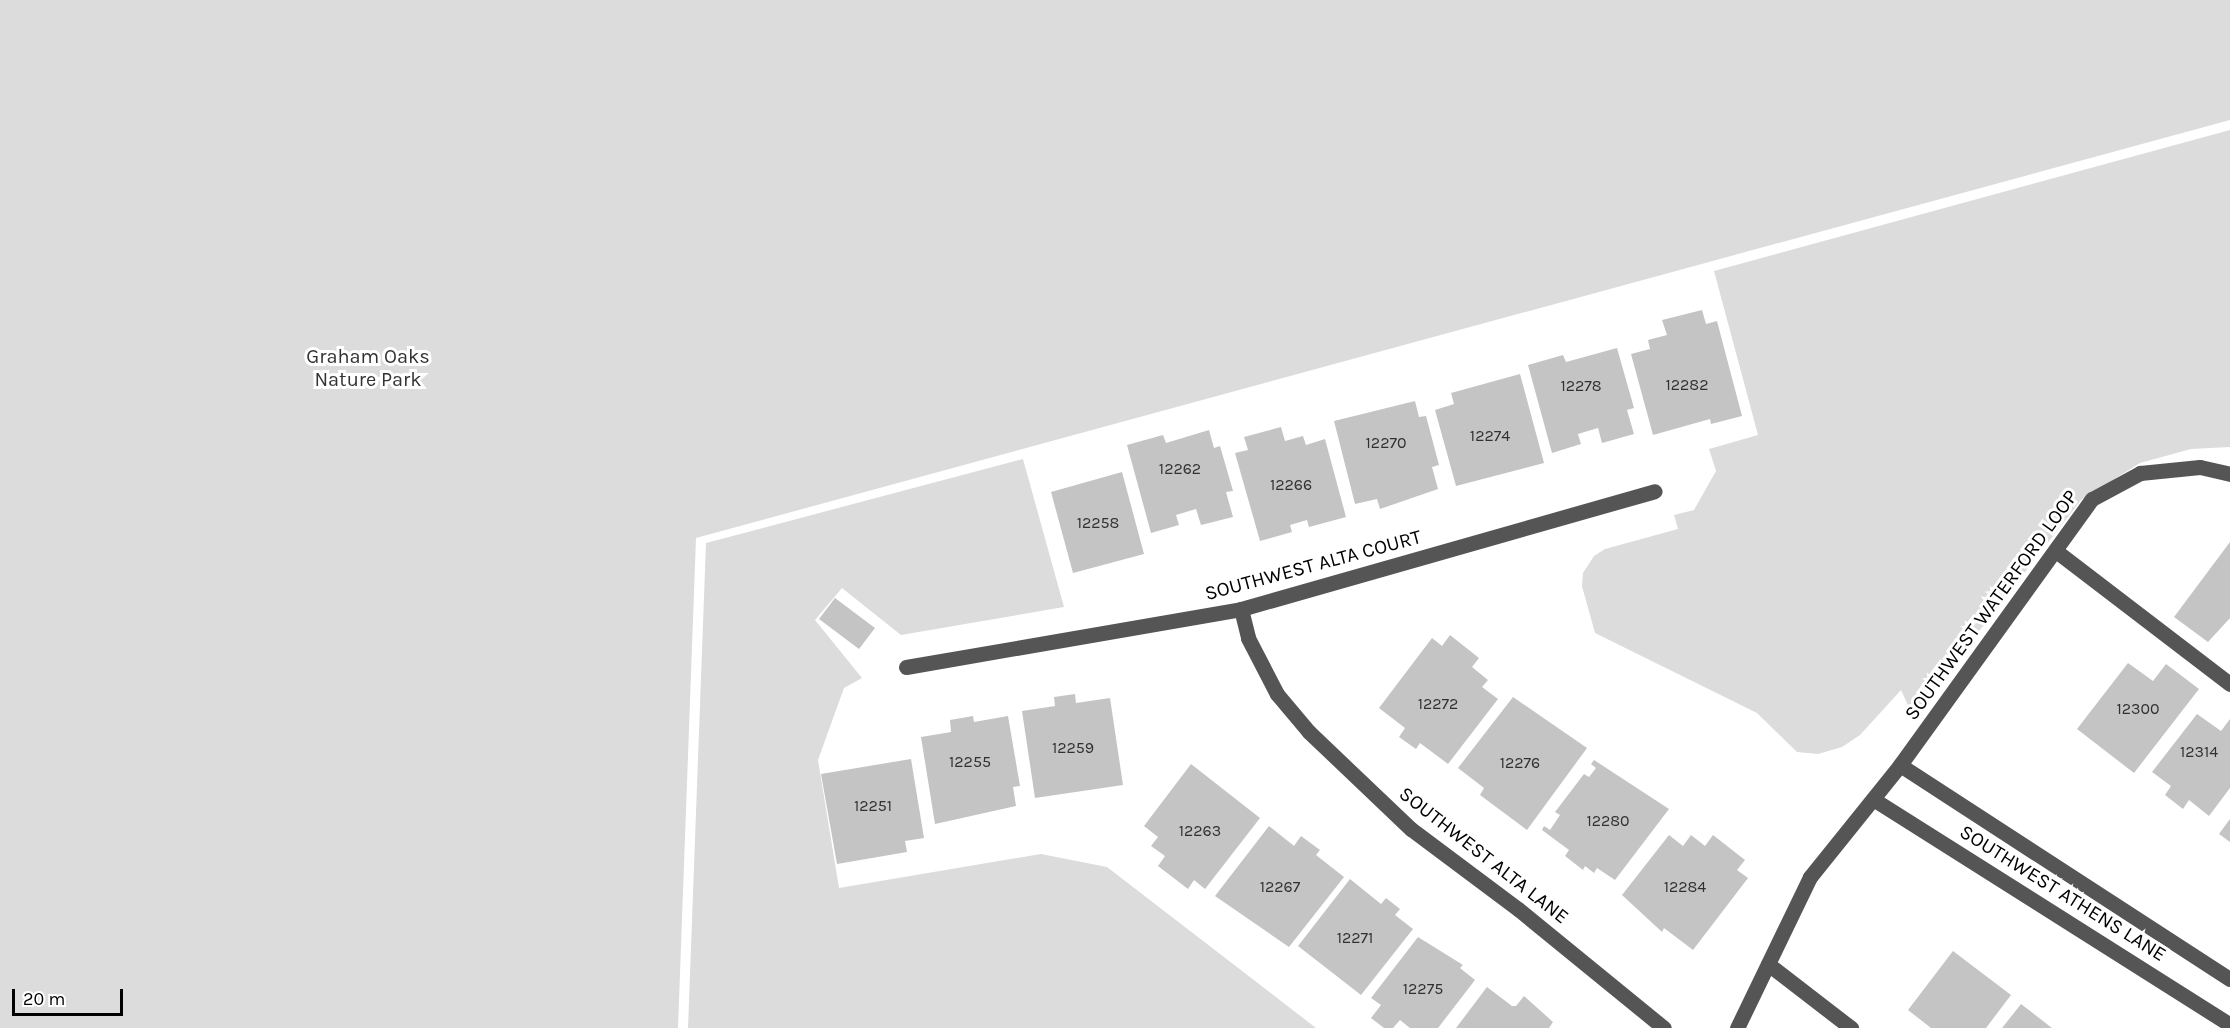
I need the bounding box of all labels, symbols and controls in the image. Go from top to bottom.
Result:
park label: Graham Oaks Nature Park [306,345,430,392]
house number: 12282 [1666,375,1708,395]
house number: 12278 [1560,376,1602,396]
house number: 12274 [1470,426,1510,446]
house number: 12270 [1366,433,1406,453]
house number: 12262 [1159,459,1201,479]
house number: 12266 [1270,475,1312,495]
street label: SOUTHWEST WATERFORD LOOP [1899,485,2083,725]
house number: 12258 [1077,513,1119,533]
street label: SOUTHWEST ALTA COURT [1202,525,1424,605]
house number: 12272 [1418,694,1458,714]
house number: 12300 [2117,699,2159,719]
house number: 12259 [1052,738,1094,758]
house number: 12314 [2180,742,2218,762]
house number: 12255 [949,752,991,772]
house number: 12276 [1500,753,1540,773]
street label: SOUTHWEST ALTA LANE [1394,781,1574,929]
house number: 12251 [854,796,892,816]
house number: 12280 [1586,811,1630,831]
street label: SOUTHWEST ATHENS LANE [1955,820,2171,966]
house number: 12263 [1179,821,1221,841]
house number: 12267 [1260,877,1300,897]
house number: 12284 [1664,877,1706,897]
house number: 12271 [1337,928,1373,948]
scale bar [15,977,126,1015]
house number: 12275 [1403,979,1443,999]
text: 20 m [23,988,65,1010]

